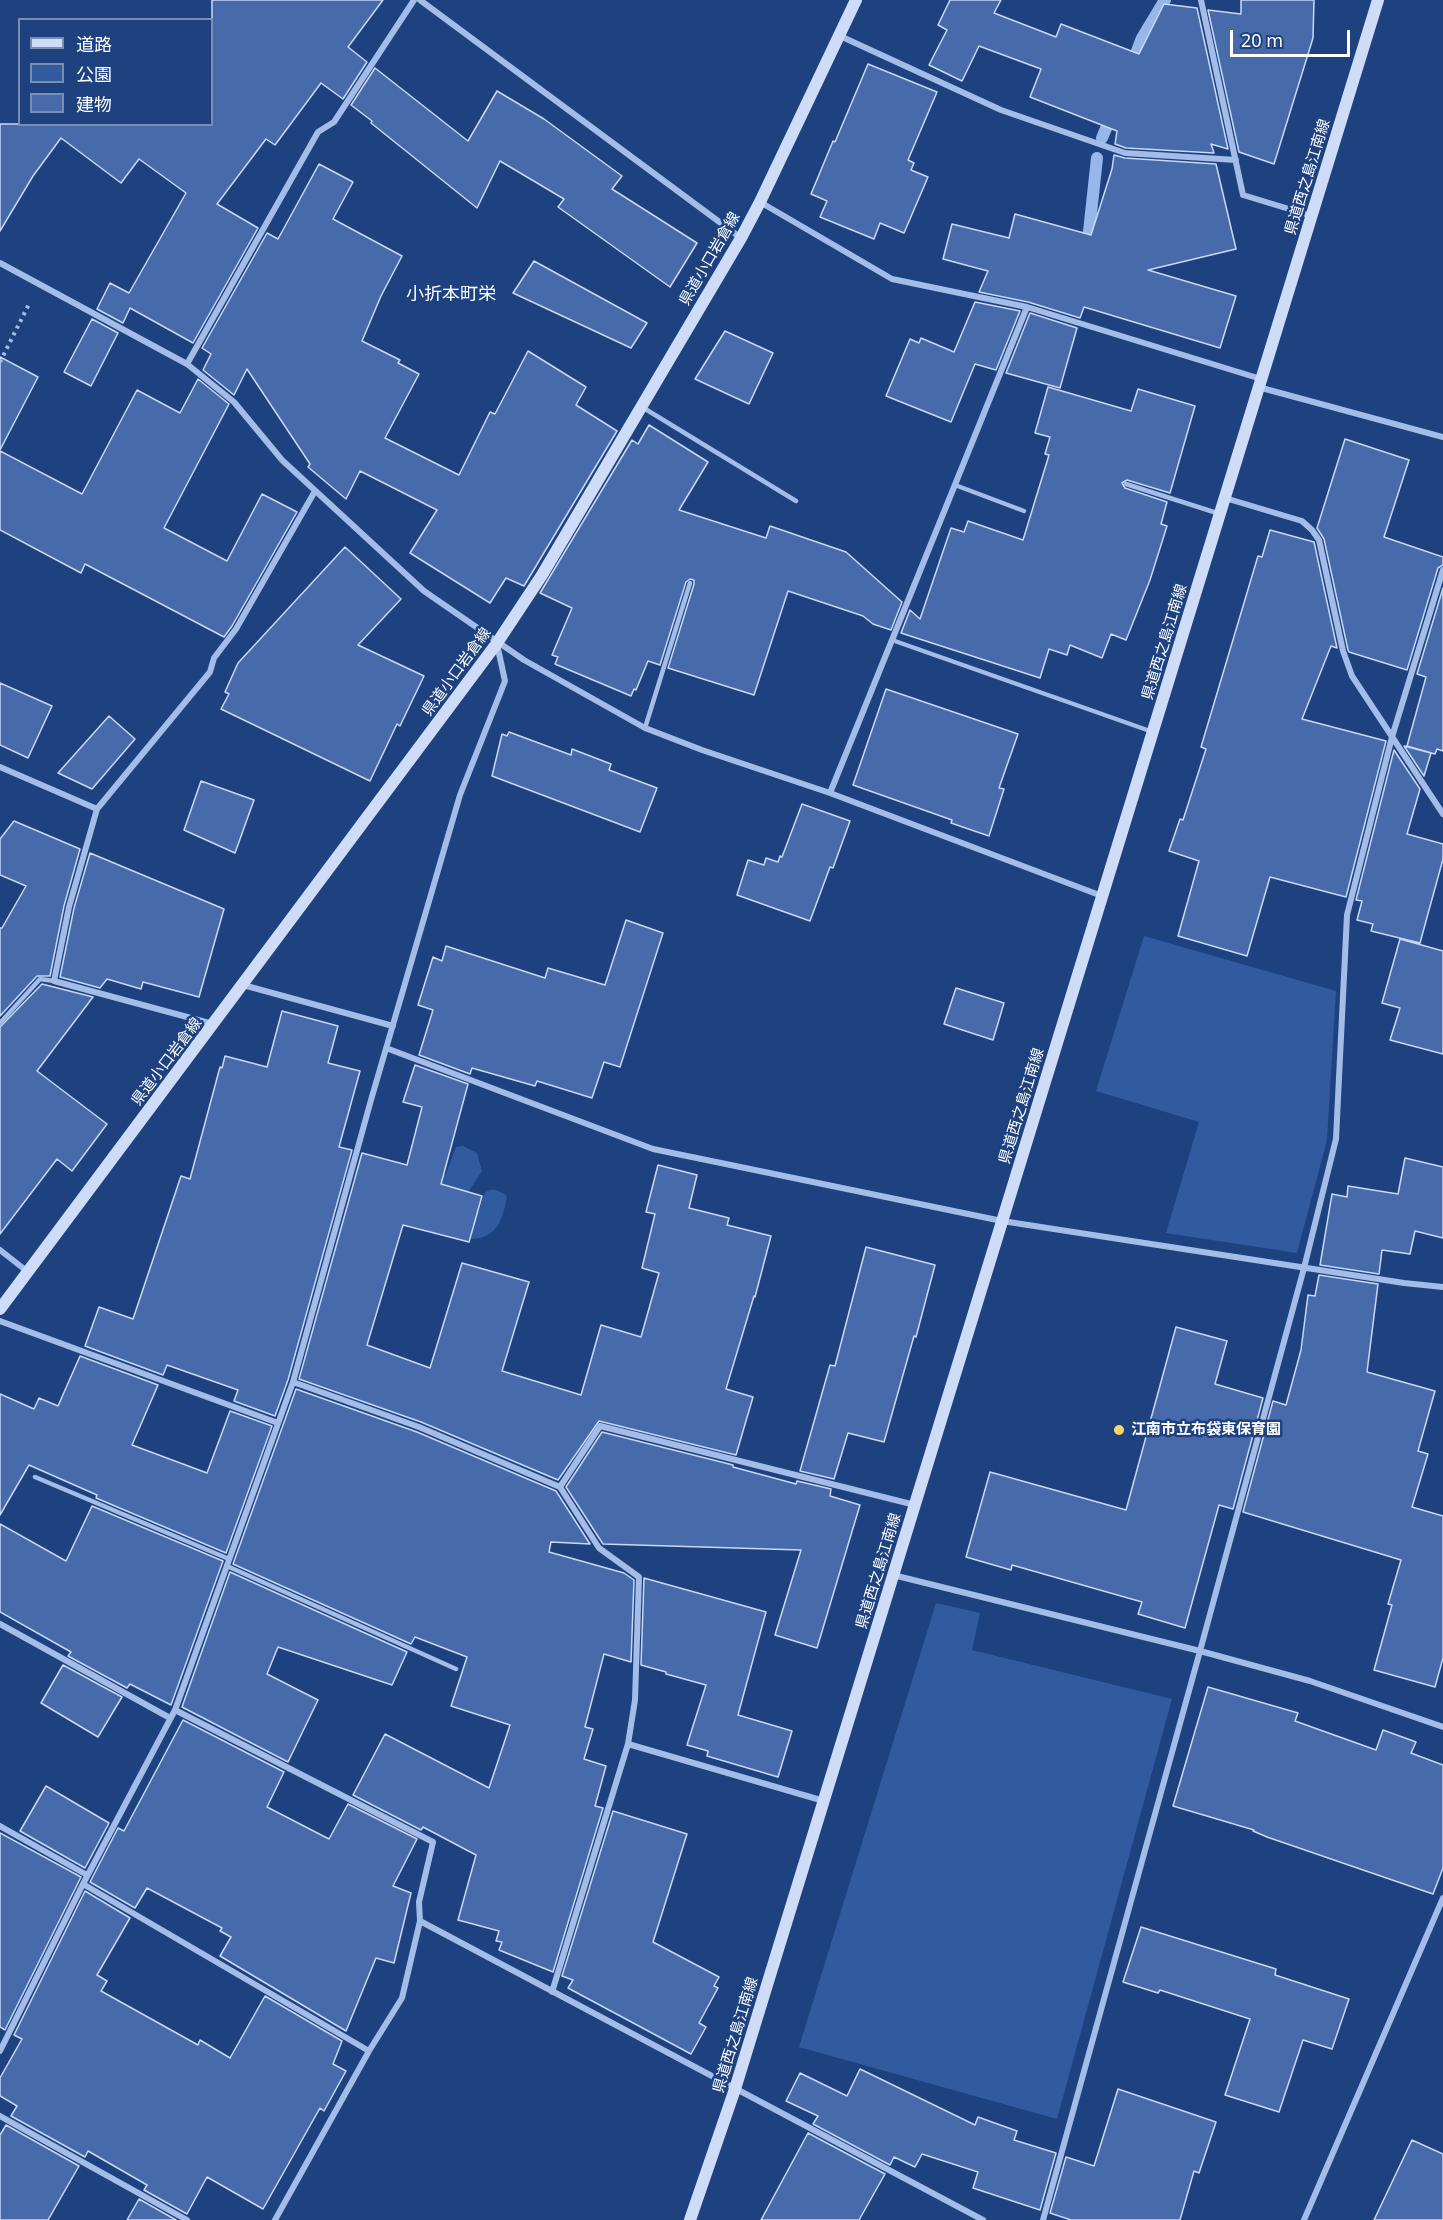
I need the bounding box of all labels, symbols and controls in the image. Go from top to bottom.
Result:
legend [18,18,213,126]
scale bar [1233,18,1353,56]
text: 20 m [1241,28,1283,52]
text: 道路 [76,32,112,56]
text: 公園 [76,62,112,86]
text: 建物 [76,92,112,116]
street label: 県道西之島江南線 [1282,117,1334,237]
street label: 県道小口岩倉線 [676,209,744,309]
district label: 小折本町栄 [406,284,496,306]
street label: 県道西之島江南線 [1139,582,1191,702]
street label: 県道小口岩倉線 [419,624,495,720]
street label: 県道小口岩倉線 [128,1015,206,1109]
street label: 県道西之島江南線 [996,1046,1048,1166]
place label: 江南市立布袋東保育園 [1131,1421,1281,1439]
marker: 江南市立布袋東保育園 [1112,1423,1126,1437]
street label: 県道西之島江南線 [853,1511,905,1631]
street label: 県道西之島江南線 [710,1975,762,2095]

